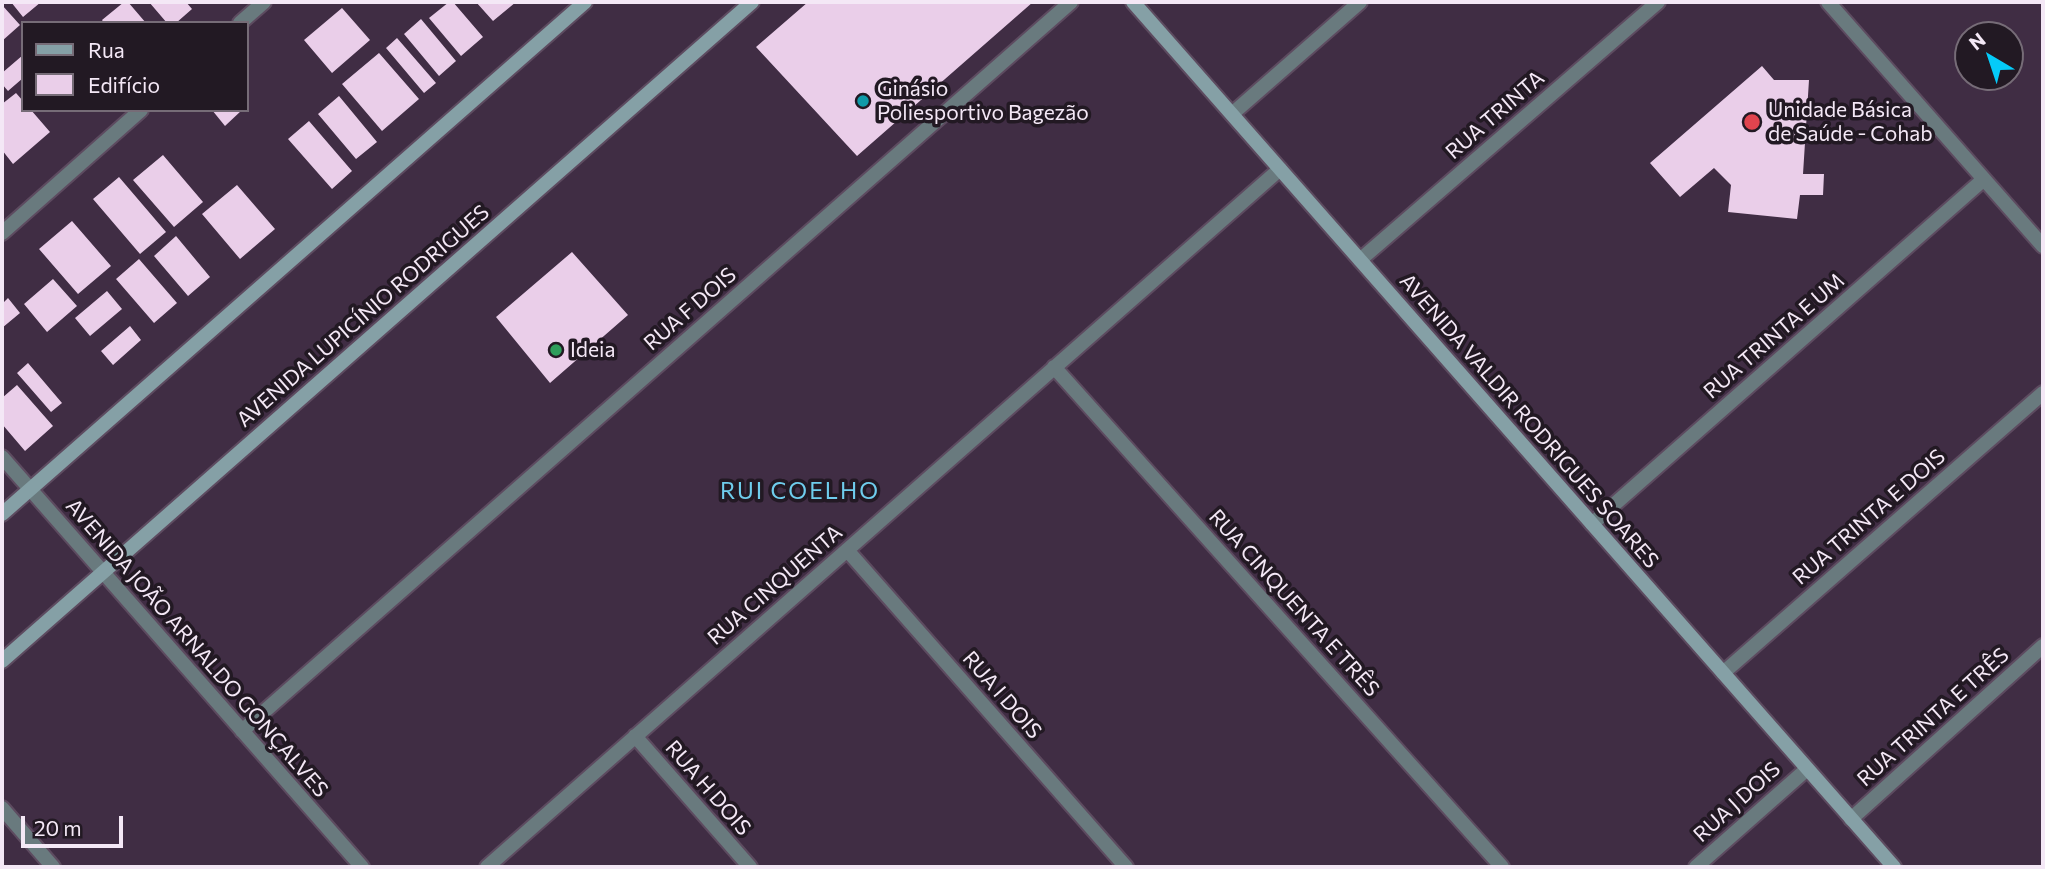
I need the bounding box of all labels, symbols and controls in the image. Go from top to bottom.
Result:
legend [21,21,248,112]
north arrow [1954,21,2024,91]
text: N [1964,27,1990,54]
text: Rua [88,37,125,62]
street label: RUA TRINTA [1441,65,1549,165]
text: Edifício [88,72,160,97]
place label: Ginásio Poliesportivo Bagezão [877,76,1089,126]
marker: Ginásio Poliesportivo Bagezão [855,93,871,109]
place label: Unidade Básica de Saúde - Cohab [1768,97,1933,147]
marker: Unidade Básica de Saúde - Cohab [1742,112,1762,132]
street label: AVENIDA LUPICÍNIO RODRIGUES [232,200,494,432]
street label: RUA F DOIS [639,262,741,356]
street label: RUA TRINTA E UM [1699,268,1849,404]
street label: AVENIDA VALDIR RODRIGUES SOARES [1394,269,1664,573]
place label: Ideia [570,337,615,363]
marker: Ideia [548,342,564,358]
street label: RUA TRINTA E DOIS [1788,444,1950,590]
district label: RUI COELHO [721,477,879,505]
street label: AVENIDA JOÃO ARNALDO GONÇALVES [61,494,333,802]
street label: RUA CINQUENTA E TRÊS [1203,504,1385,702]
street label: RUA CINQUENTA [703,520,847,650]
street label: RUA TRINTA E TRÊS [1852,642,2014,792]
street label: RUA I DOIS [957,646,1047,744]
street label: RUA H DOIS [660,735,756,841]
street label: RUA J DOIS [1689,757,1785,847]
scale bar [24,802,126,846]
text: 20 m [34,815,82,840]

